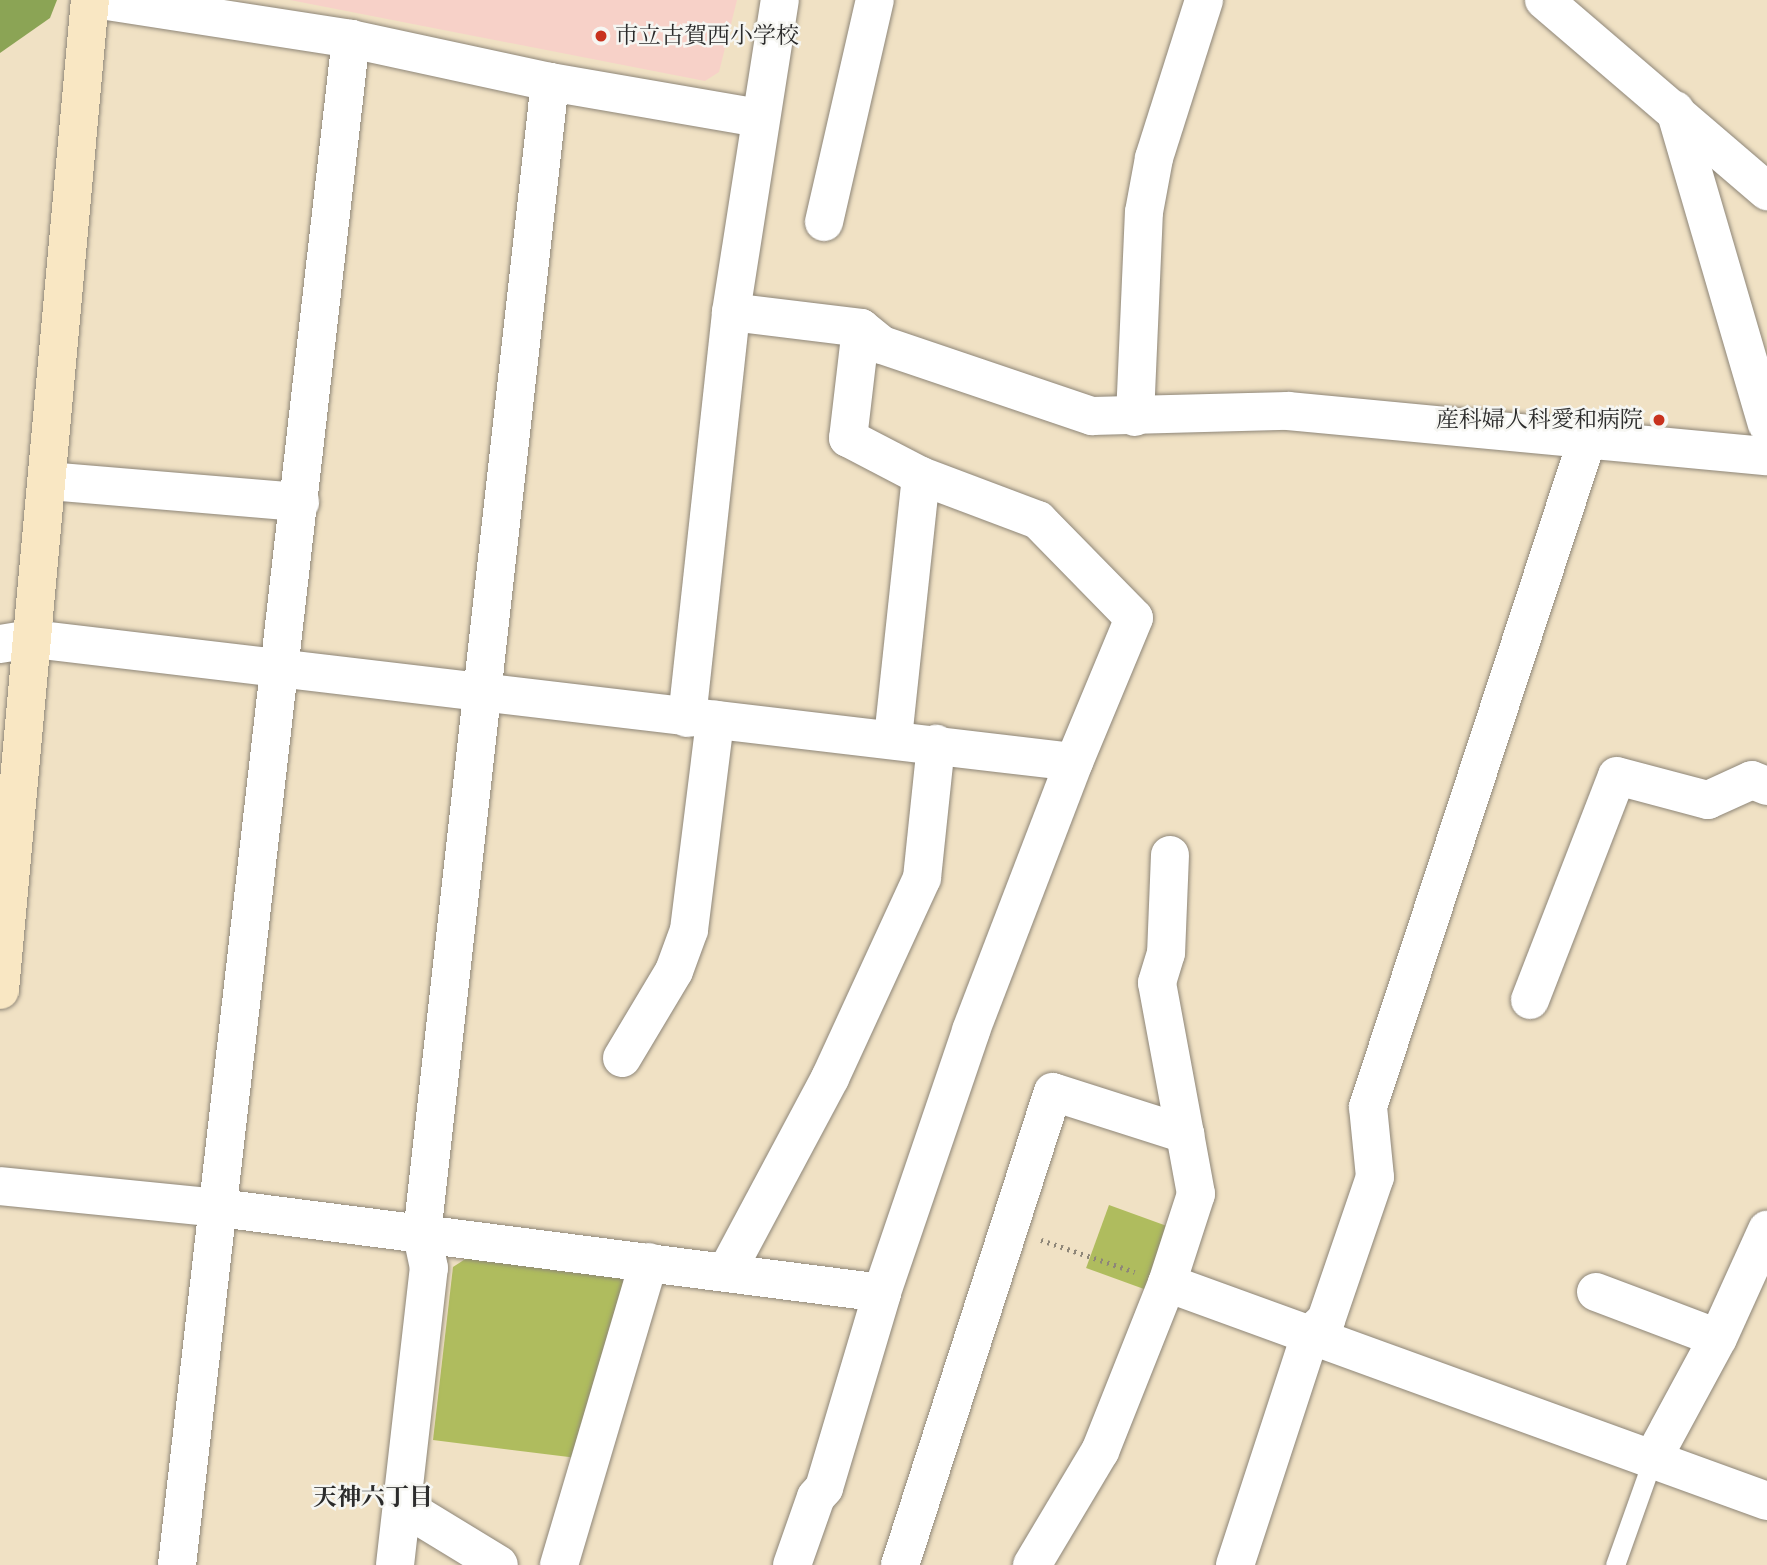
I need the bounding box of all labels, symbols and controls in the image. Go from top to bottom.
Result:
place label: 市立古賀西小学校 [615,22,799,50]
marker: 市立古賀西小学校 [593,28,609,44]
place label: 産科婦人科愛和病院 [1436,406,1643,434]
marker: 産科婦人科愛和病院 [1649,410,1669,430]
district label: 天神六丁目 [313,1484,433,1512]

